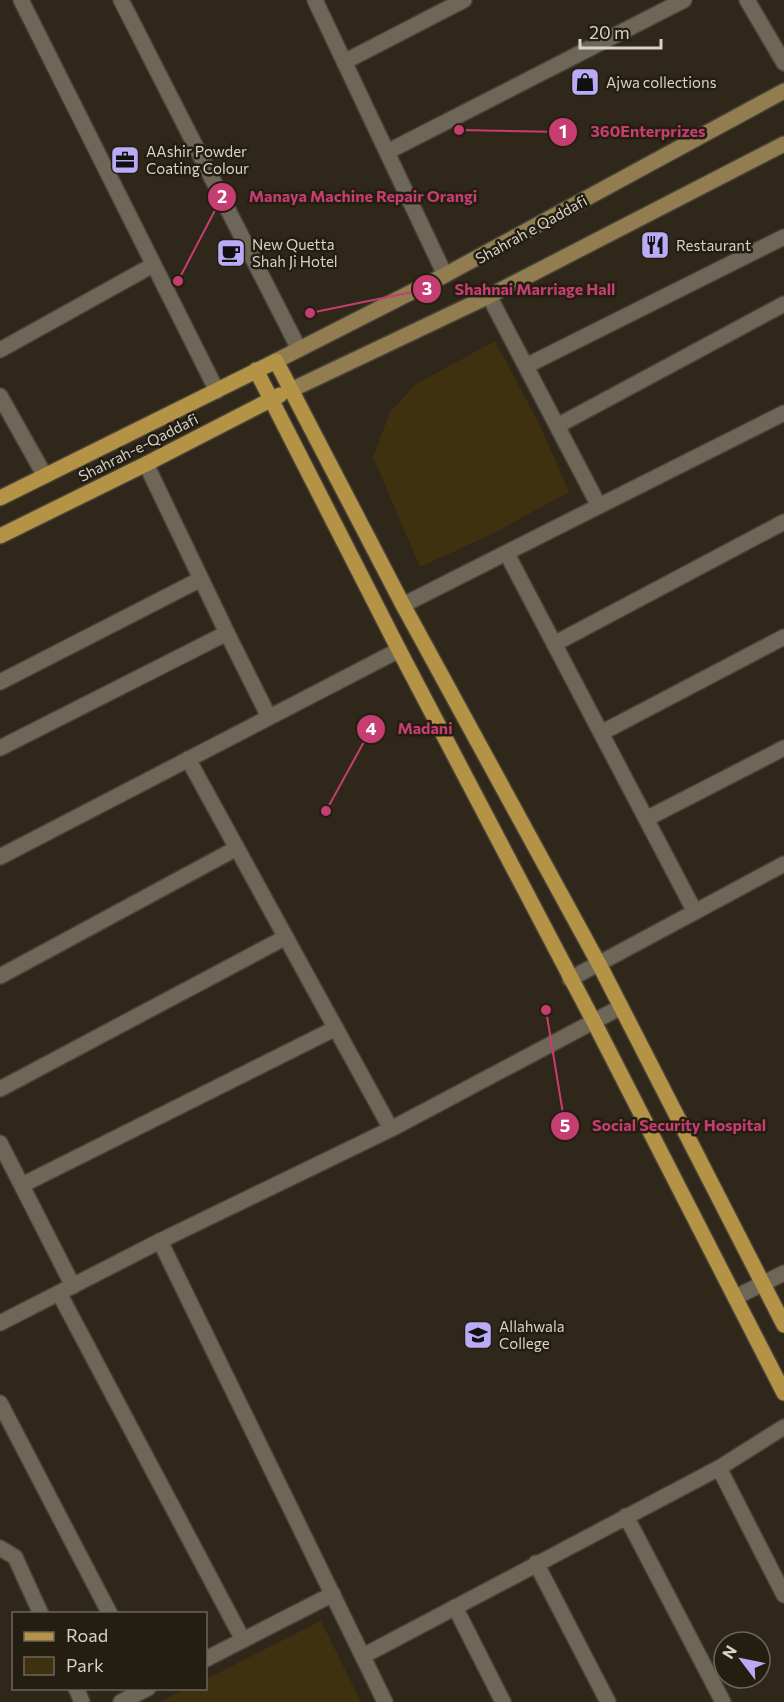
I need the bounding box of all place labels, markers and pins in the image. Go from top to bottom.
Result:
shop icon: Ajwa collections [569,66,601,98]
place label: Ajwa collections [606,73,717,91]
callout: 360Enterprizes [548,115,717,149]
place label: AAshir Powder Coating Colour [146,142,249,177]
office icon: AAshir Powder Coating Colour [109,144,141,176]
callout: Manaya Machine Repair Orangi [207,180,489,214]
restaurant icon: Restaurant [639,229,671,261]
place label: New Quetta Shah Ji Hotel [252,235,338,270]
place label: Restaurant [676,236,751,254]
cafe icon: New Quetta Shah Ji Hotel [215,237,247,269]
callout: Shahnai Marriage Hall [412,272,627,306]
callout: Madani [356,712,465,746]
callout: Social Security Hospital [550,1109,778,1143]
place label: Allahwala College [499,1317,565,1352]
school or university icon: Allahwala College [462,1319,494,1351]

